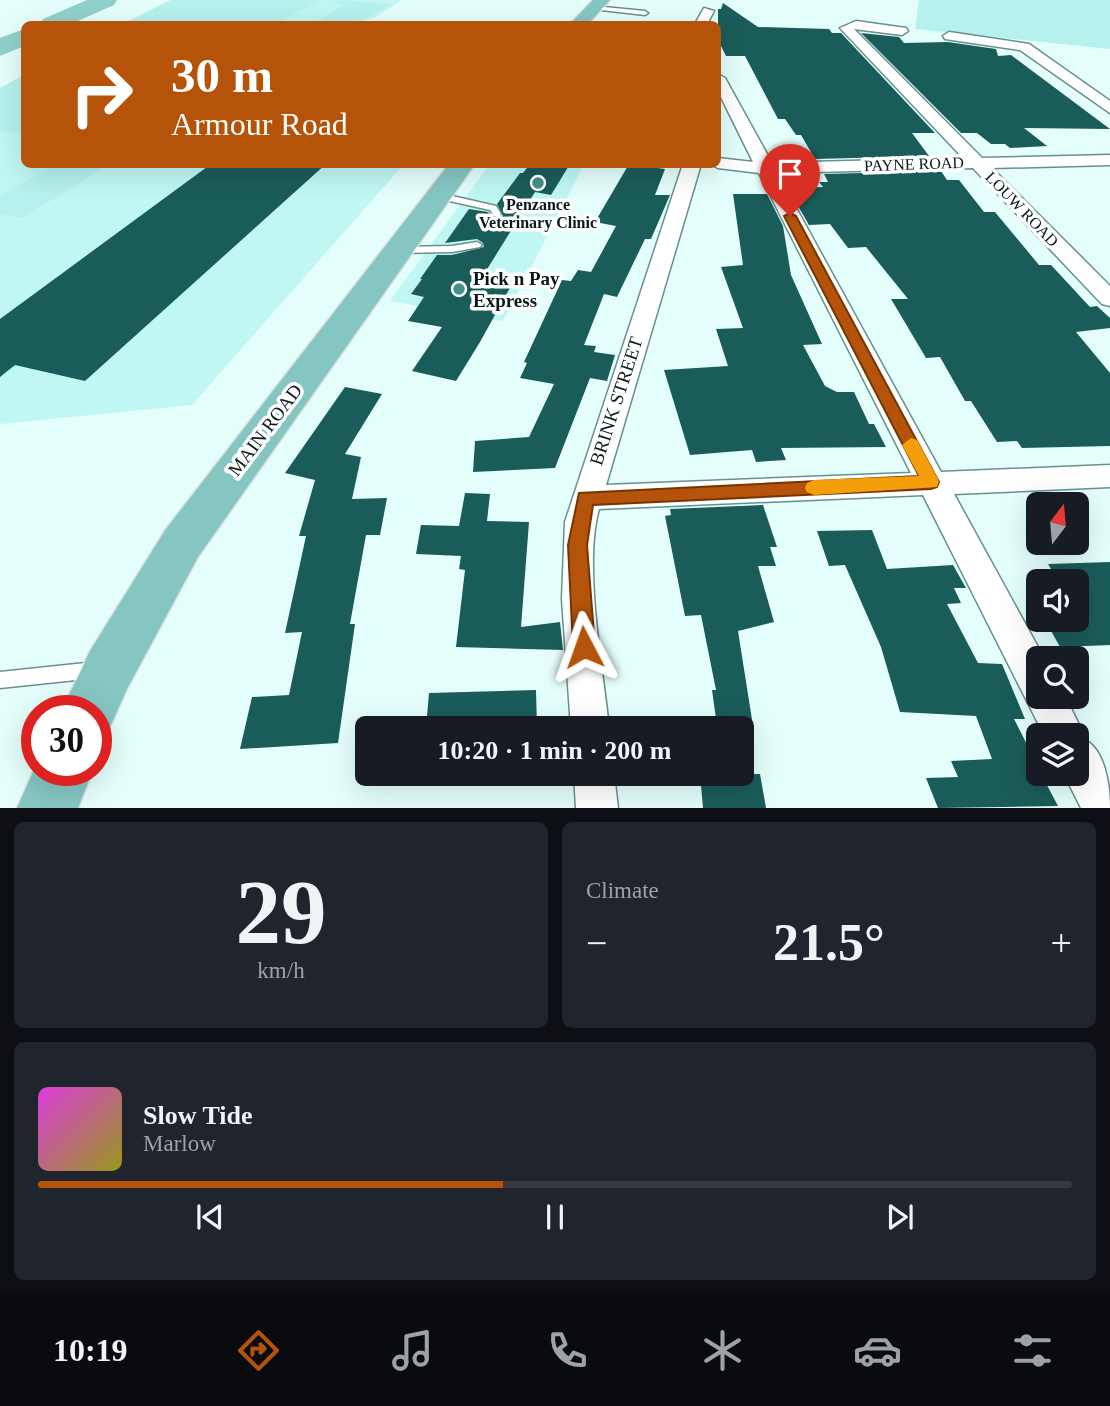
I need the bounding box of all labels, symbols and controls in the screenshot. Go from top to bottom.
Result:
text: 30 m [171,48,273,103]
icon: right [56,49,147,140]
text: Armour Road [171,106,348,142]
pin [760,144,820,216]
street label: PAYNE ROAD [864,154,964,174]
icon: arrive [771,155,809,193]
street label: LOUW ROAD [982,168,1062,250]
marker: Penzance Veterinary Clinic [530,175,546,191]
place label: Penzance Veterinary Clinic [479,196,597,232]
place label: Pick n Pay Express [473,268,560,311]
marker: Pick n Pay Express [451,281,467,297]
street label: BRINK STREET [585,334,647,468]
street label: MAIN ROAD [224,380,306,480]
north arrow [1026,492,1088,555]
map controls [1026,492,1089,786]
button: sound [1026,569,1089,632]
position arrow [547,610,621,684]
button: search [1026,646,1089,709]
speed limit sign: 30 [21,695,112,786]
button: layers [1026,723,1089,786]
text: 10:20 · 1 min · 200 m [438,736,672,765]
text: 29 [236,862,327,963]
text: Climate [586,878,659,903]
text: 21.5° [773,914,885,971]
text: − [586,922,607,964]
text: + [1051,922,1072,964]
text: km/h [257,958,305,983]
text: Slow Tide [143,1101,253,1130]
text: Marlow [143,1131,216,1156]
icon: previous [191,1198,229,1236]
icon: pause [536,1198,574,1236]
icon: next [881,1198,919,1236]
icon: directions [234,1326,283,1375]
icon: music [388,1326,437,1375]
icon: phone [543,1326,592,1375]
icon: climate [698,1326,747,1375]
icon: car [853,1326,902,1375]
icon: filters [1008,1326,1057,1375]
text: 10:19 [53,1332,128,1368]

